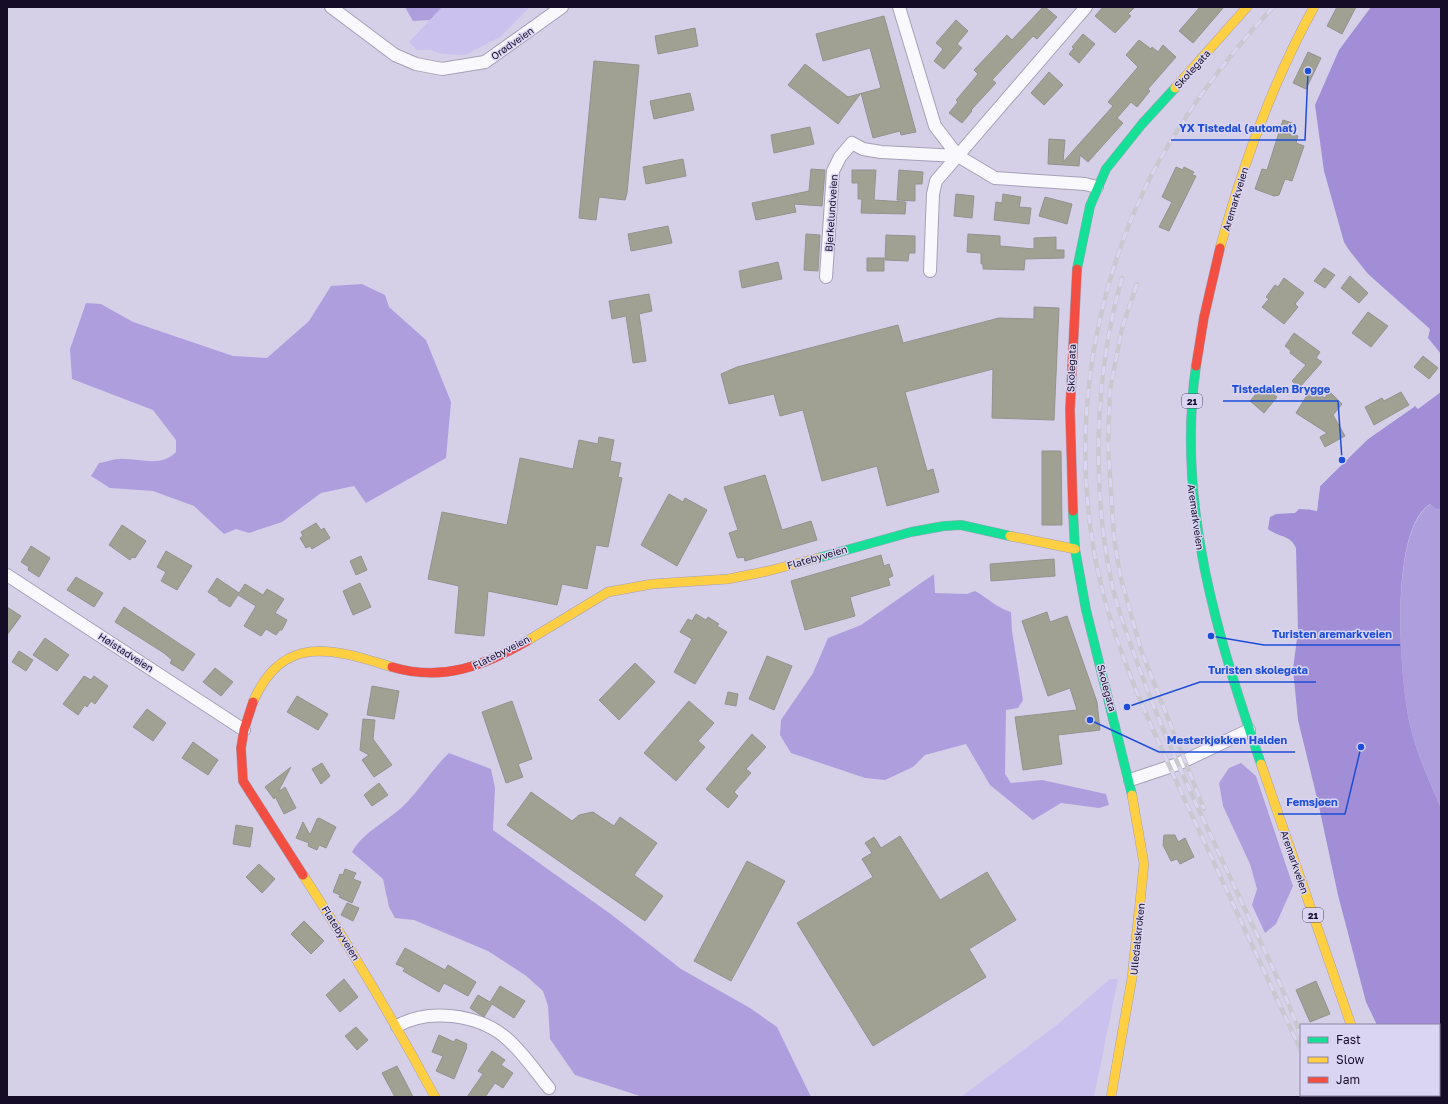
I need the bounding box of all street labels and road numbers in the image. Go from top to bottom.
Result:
street label: Orødveien [488,24,536,62]
street label: Skolegata [1171,47,1213,91]
street label: Aremarkveien [1220,166,1250,232]
street label: Bjerkelundveien [822,174,840,252]
street label: Skolegata [1064,344,1078,392]
road number: 21 [1182,394,1202,408]
street label: Aremarkveien [1185,483,1207,551]
street label: Flatebyveien [785,543,849,571]
street label: Høistadveien [96,630,156,674]
street label: Flatebyveien [471,633,531,671]
street label: Skolegata [1095,663,1119,713]
street label: Aremarkveien [1279,829,1311,895]
street label: Ulledalskroken [1127,902,1147,976]
street label: Flatebyveien [319,903,363,963]
road number: 21 [1303,908,1323,922]

